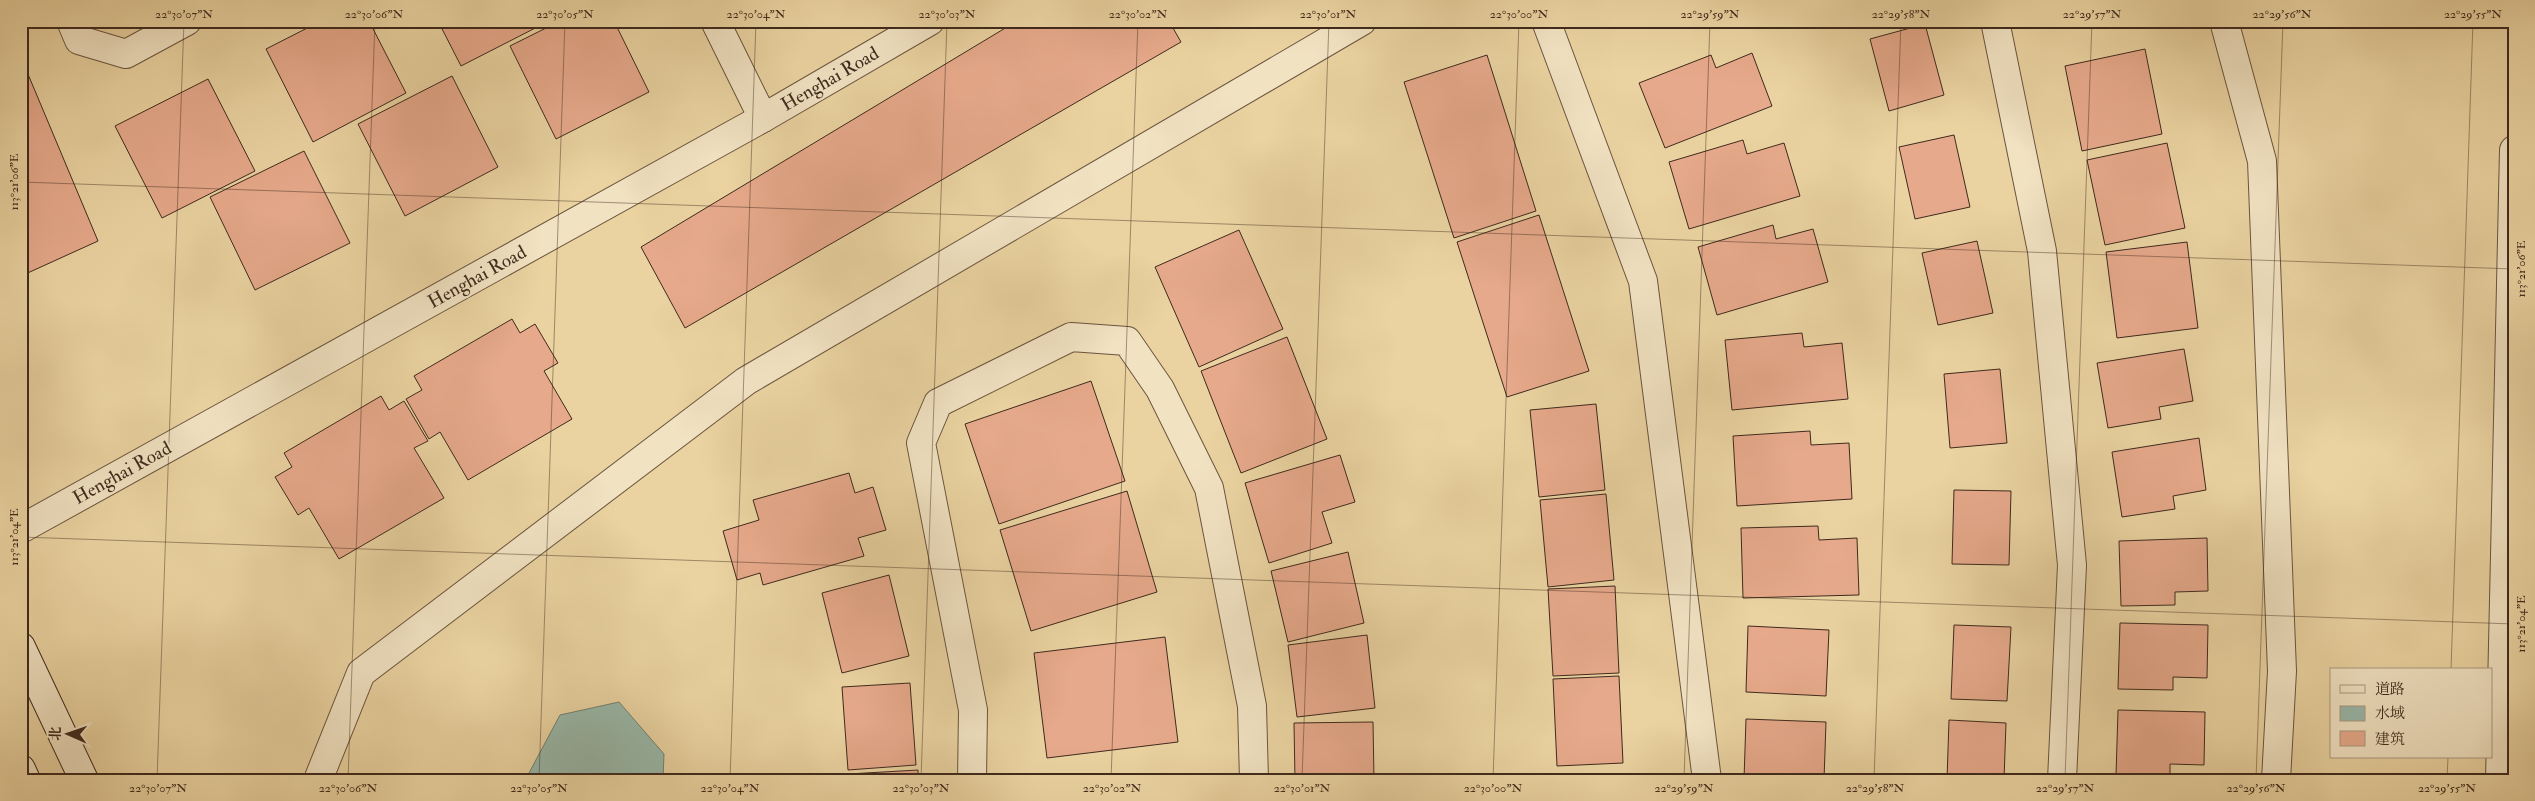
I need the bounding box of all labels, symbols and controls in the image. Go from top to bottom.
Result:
text: 22°30'07"N [155,7,213,22]
text: 22°30'06"N [345,7,403,22]
text: 22°30'05"N [536,7,594,22]
text: 22°30'04"N [727,7,786,22]
text: 22°30'03"N [919,7,976,22]
text: 22°30'02"N [1109,7,1167,22]
text: 22°30'01"N [1300,7,1357,22]
text: 22°30'00"N [1490,7,1549,22]
text: 22°29'59"N [1680,7,1740,22]
text: 22°29'58"N [1872,7,1931,22]
text: 22°29'57"N [2063,7,2121,22]
text: 22°29'56"N [2253,7,2312,22]
text: 22°29'55"N [2444,7,2502,22]
street label: Henghai Road [777,41,884,117]
text: 113°21'06"E [7,153,22,210]
street label: Henghai Road [424,240,531,314]
text: 113°21'06"E [2514,240,2529,297]
street label: Henghai Road [69,436,176,510]
text: 113°21'04"E [7,508,22,566]
text: 113°21'04"E [2514,595,2529,653]
legend [2330,668,2492,758]
text: 道路 [2375,680,2405,699]
text: 水域 [2375,704,2405,723]
north arrow [42,708,92,758]
text: 北 [47,726,64,741]
text: 建筑 [2375,730,2405,749]
text: 22°30'07"N [129,781,187,796]
text: 22°30'06"N [319,781,377,796]
text: 22°30'05"N [510,781,568,796]
text: 22°30'04"N [701,781,760,796]
text: 22°30'03"N [893,781,950,796]
text: 22°30'02"N [1083,781,1141,796]
text: 22°30'01"N [1274,781,1331,796]
text: 22°30'00"N [1464,781,1523,796]
text: 22°29'59"N [1654,781,1714,796]
text: 22°29'58"N [1846,781,1905,796]
text: 22°29'57"N [2036,781,2094,796]
text: 22°29'56"N [2227,781,2286,796]
text: 22°29'55"N [2418,781,2476,796]

